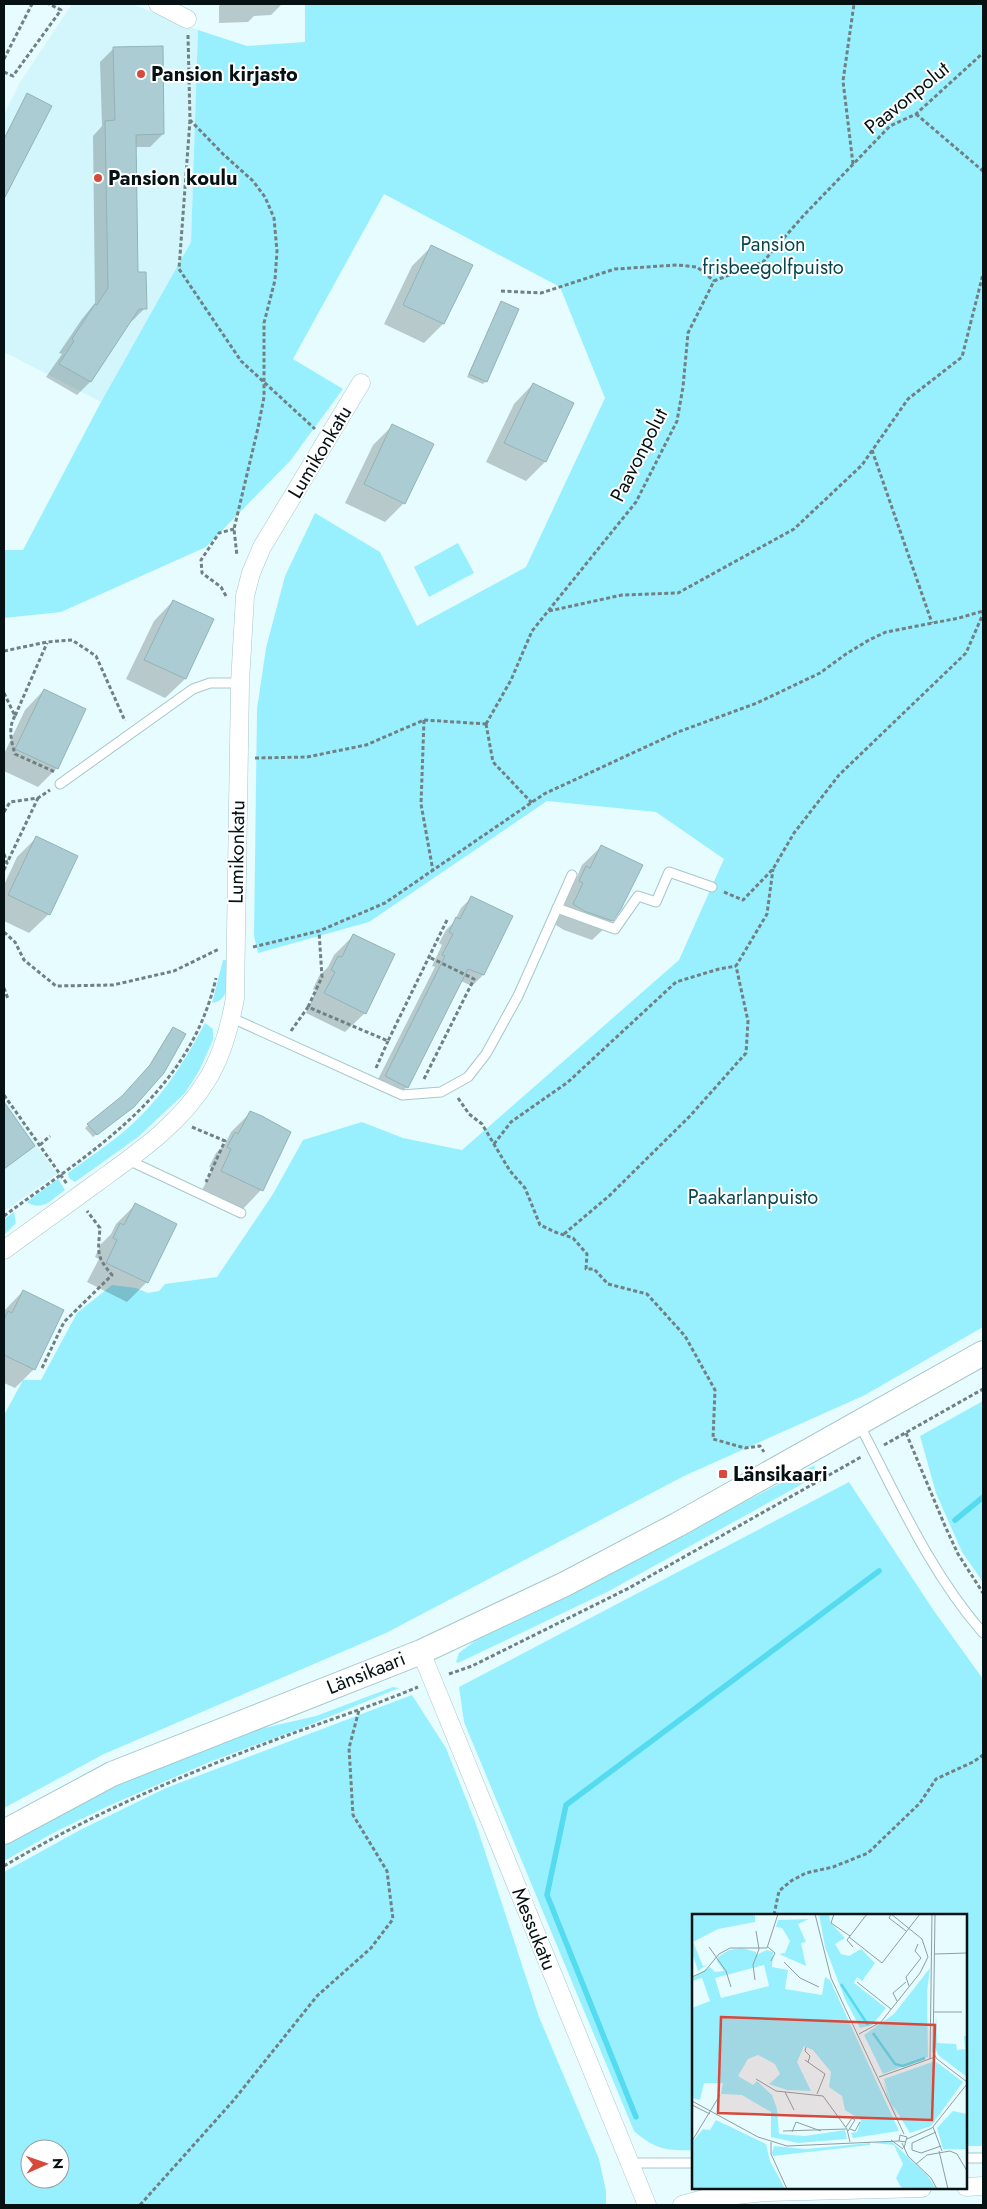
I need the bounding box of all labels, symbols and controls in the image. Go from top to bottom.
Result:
street label: Paavonpolut [858,55,956,141]
place label: Pansion kirjasto [151,60,298,89]
marker: Pansion kirjasto [135,68,147,80]
place label: Pansion koulu [108,164,238,193]
marker: Pansion koulu [92,172,104,184]
park label: Pansion frisbeegolfpuisto [702,230,844,282]
street label: Lumikonkatu [281,400,359,504]
street label: Paavonpolut [603,403,675,507]
street label: Lumikonkatu [222,800,252,904]
park label: Paakarlanpuisto [688,1183,818,1212]
place label: Länsikaari [733,1460,827,1489]
marker: Länsikaari [717,1468,729,1480]
street label: Länsikaari [322,1644,410,1702]
street label: Messukatu [504,1883,564,1975]
inset map [692,1914,967,2189]
north arrow [20,2139,70,2189]
text: N [48,2158,68,2169]

